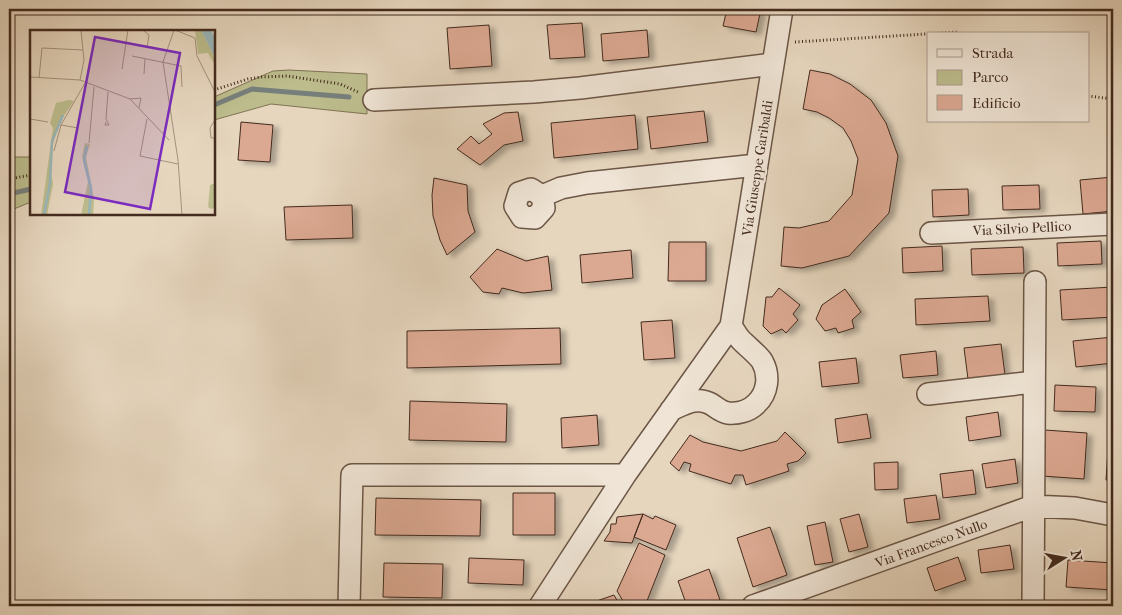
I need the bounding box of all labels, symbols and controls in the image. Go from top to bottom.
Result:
inset map [30,30,215,215]
legend [927,32,1090,122]
text: Strada [972,44,1015,62]
text: Parco [972,68,1009,86]
text: Edificio [972,94,1021,112]
street label: Via Giuseppe Garibaldi [738,99,777,238]
street label: Via Silvio Pellico [971,217,1072,240]
street label: Via Francesco Nullo [872,515,990,572]
north arrow [1040,532,1090,582]
text: N [1067,549,1086,563]

